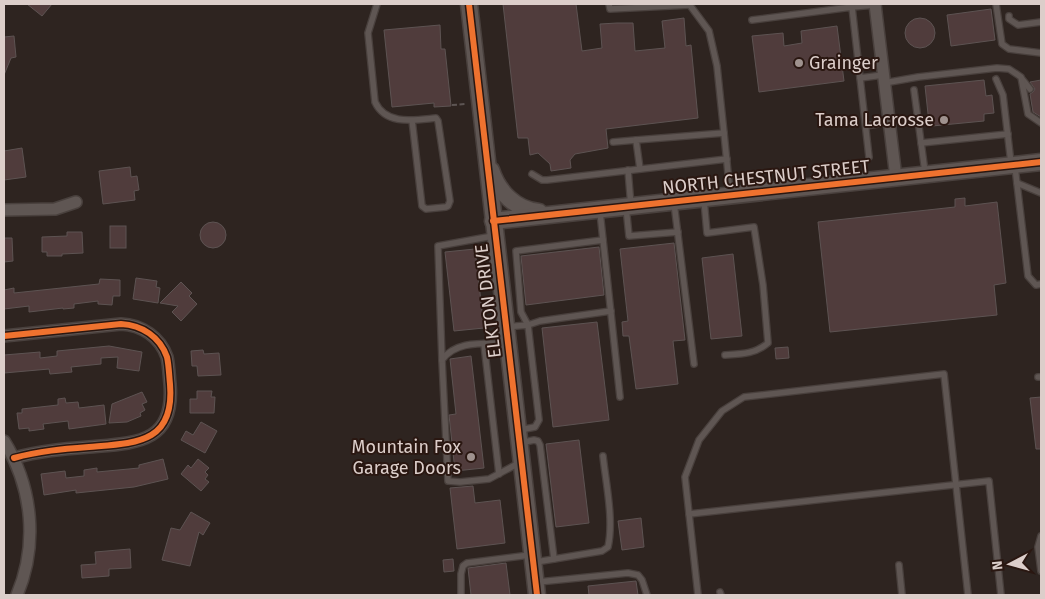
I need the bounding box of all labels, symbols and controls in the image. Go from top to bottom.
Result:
place label: Grainger [809,52,878,74]
marker: Grainger [793,57,805,69]
place label: Tama Lacrosse [815,109,934,131]
marker: Tama Lacrosse [938,114,950,126]
street label: NORTH CHESTNUT STREET [661,155,872,199]
street label: ELKTON DRIVE [470,243,506,359]
place label: Mountain Fox Garage Doors [352,436,461,479]
marker: Mountain Fox Garage Doors [465,451,477,463]
north arrow [985,539,1035,589]
text: N [989,560,1007,571]

